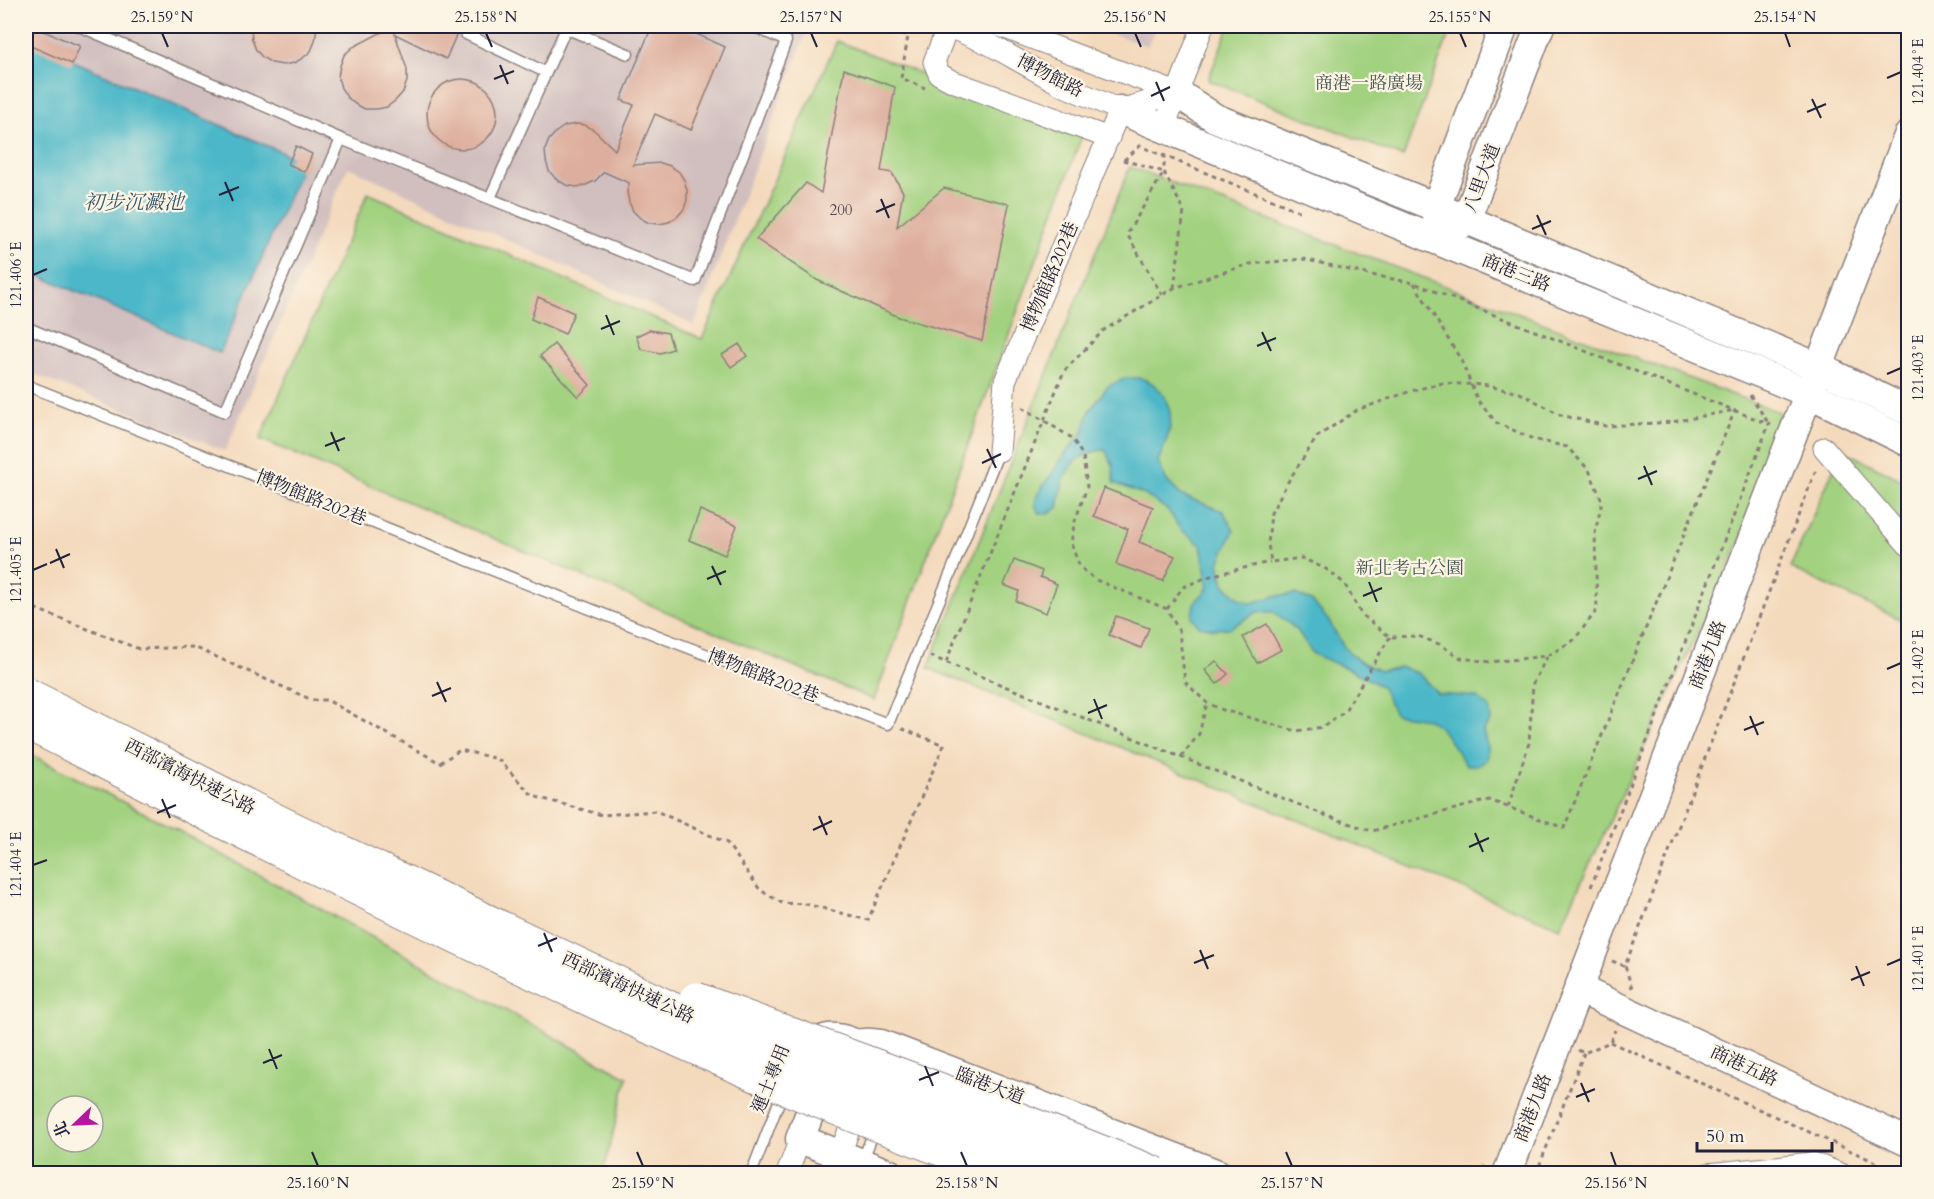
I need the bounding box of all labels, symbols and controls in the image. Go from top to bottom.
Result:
text: 25.159°N [131,7,194,27]
text: 25.158°N [455,7,518,27]
text: 25.157°N [780,7,843,27]
text: 25.156°N [1104,7,1167,27]
text: 25.155°N [1429,7,1492,27]
text: 25.154°N [1754,7,1817,27]
text: 121.404°E [1908,39,1928,105]
street label: 博物館路 [1012,49,1088,103]
park label: 商港一路廣場 [1315,71,1423,96]
street label: 八里大道 [1457,140,1507,216]
water label: 初步沉澱池 [84,189,186,216]
house number: 200 [829,200,853,220]
street label: 博物館路202巷 [1016,218,1084,336]
text: 121.406°E [6,242,26,308]
street label: 商港三路 [1478,248,1554,298]
text: 121.403°E [1908,335,1928,401]
street label: 博物館路202巷 [252,464,370,532]
text: 121.405°E [6,537,26,603]
park label: 新北考古公園 [1356,556,1464,581]
street label: 商港九路 [1683,617,1733,693]
text: 121.402°E [1908,630,1928,696]
street label: 博物館路202巷 [704,643,822,709]
street label: 西部濱海快速公路 [120,733,260,821]
text: 121.404°E [6,832,26,898]
text: 121.401°E [1908,926,1928,992]
street label: 西部濱海快速公路 [557,946,699,1030]
street label: 商港五路 [1706,1039,1782,1093]
street label: 運土專用 [746,1041,796,1117]
street label: 臨港大道 [952,1061,1028,1111]
street label: 商港九路 [1508,1070,1558,1146]
north arrow [45,1094,105,1154]
scale bar [1697,1115,1832,1153]
text: 北 [49,1118,75,1141]
text: 50 m [1706,1124,1745,1149]
text: 25.160°N [287,1173,350,1193]
text: 25.159°N [612,1173,675,1193]
text: 25.158°N [936,1173,999,1193]
text: 25.157°N [1261,1173,1324,1193]
text: 25.156°N [1585,1173,1648,1193]

